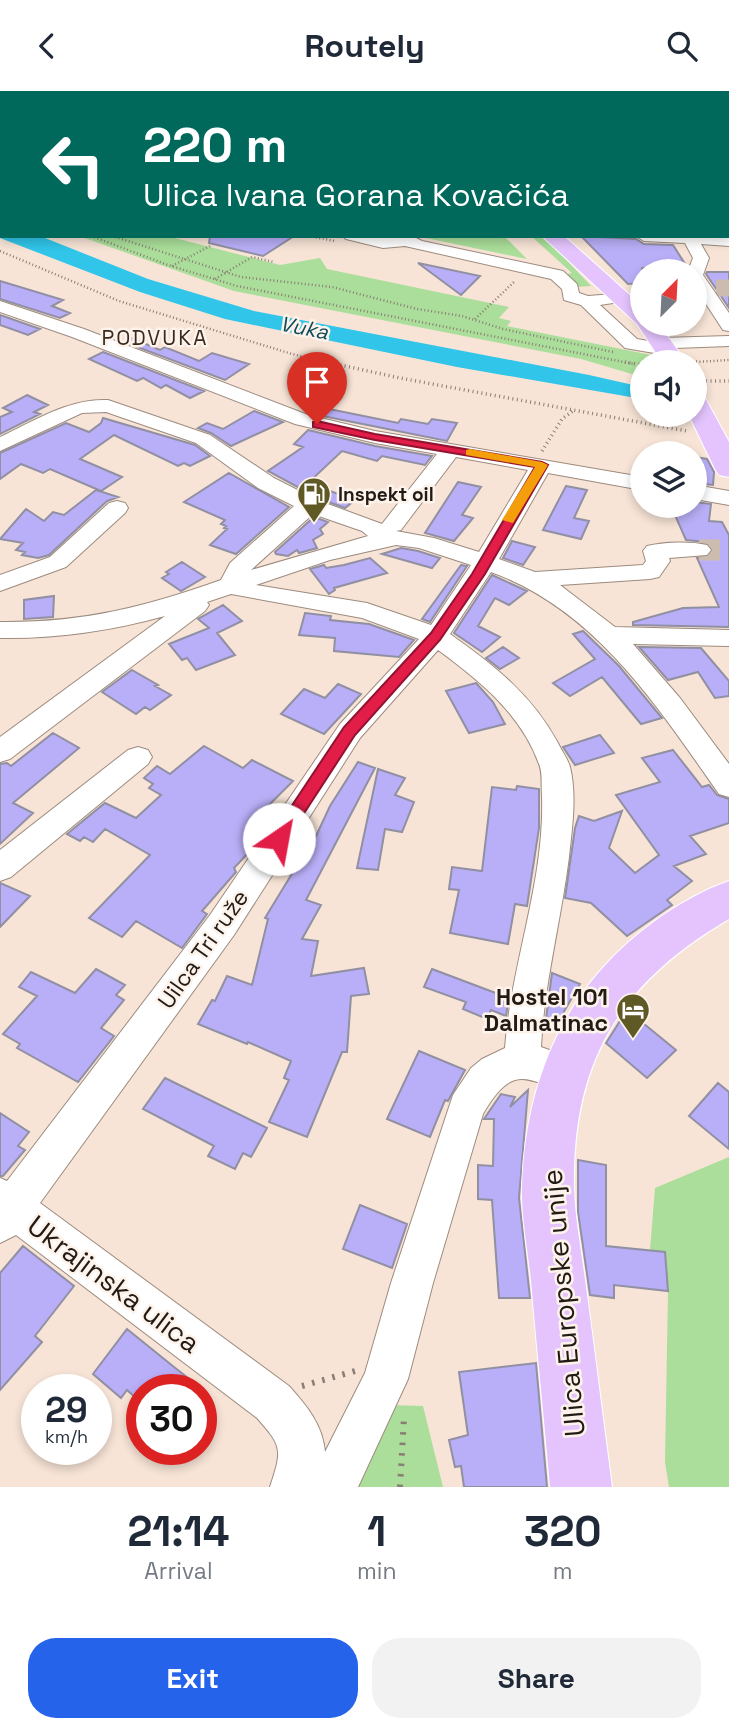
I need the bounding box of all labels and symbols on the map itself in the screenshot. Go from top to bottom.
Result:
north arrow [630,259,707,336]
water label: Vuka [278,310,332,346]
district label: PODVUKA [102,324,208,351]
pin [287,352,347,424]
fuel station icon: Inspekt oil [295,475,333,524]
place label: Inspekt oil [338,482,434,507]
position arrow [242,802,316,876]
street label: Uilca Tri ruže [151,884,255,1014]
place label: Hostel 101 Dalmatinac [484,982,608,1038]
hotel icon: Hostel 101 Dalmatinac [614,991,652,1040]
street label: Ulica Europske unije [533,1168,593,1438]
street label: Ukrajinska ulica [20,1207,208,1361]
speed limit sign: 30 [126,1374,217,1465]

